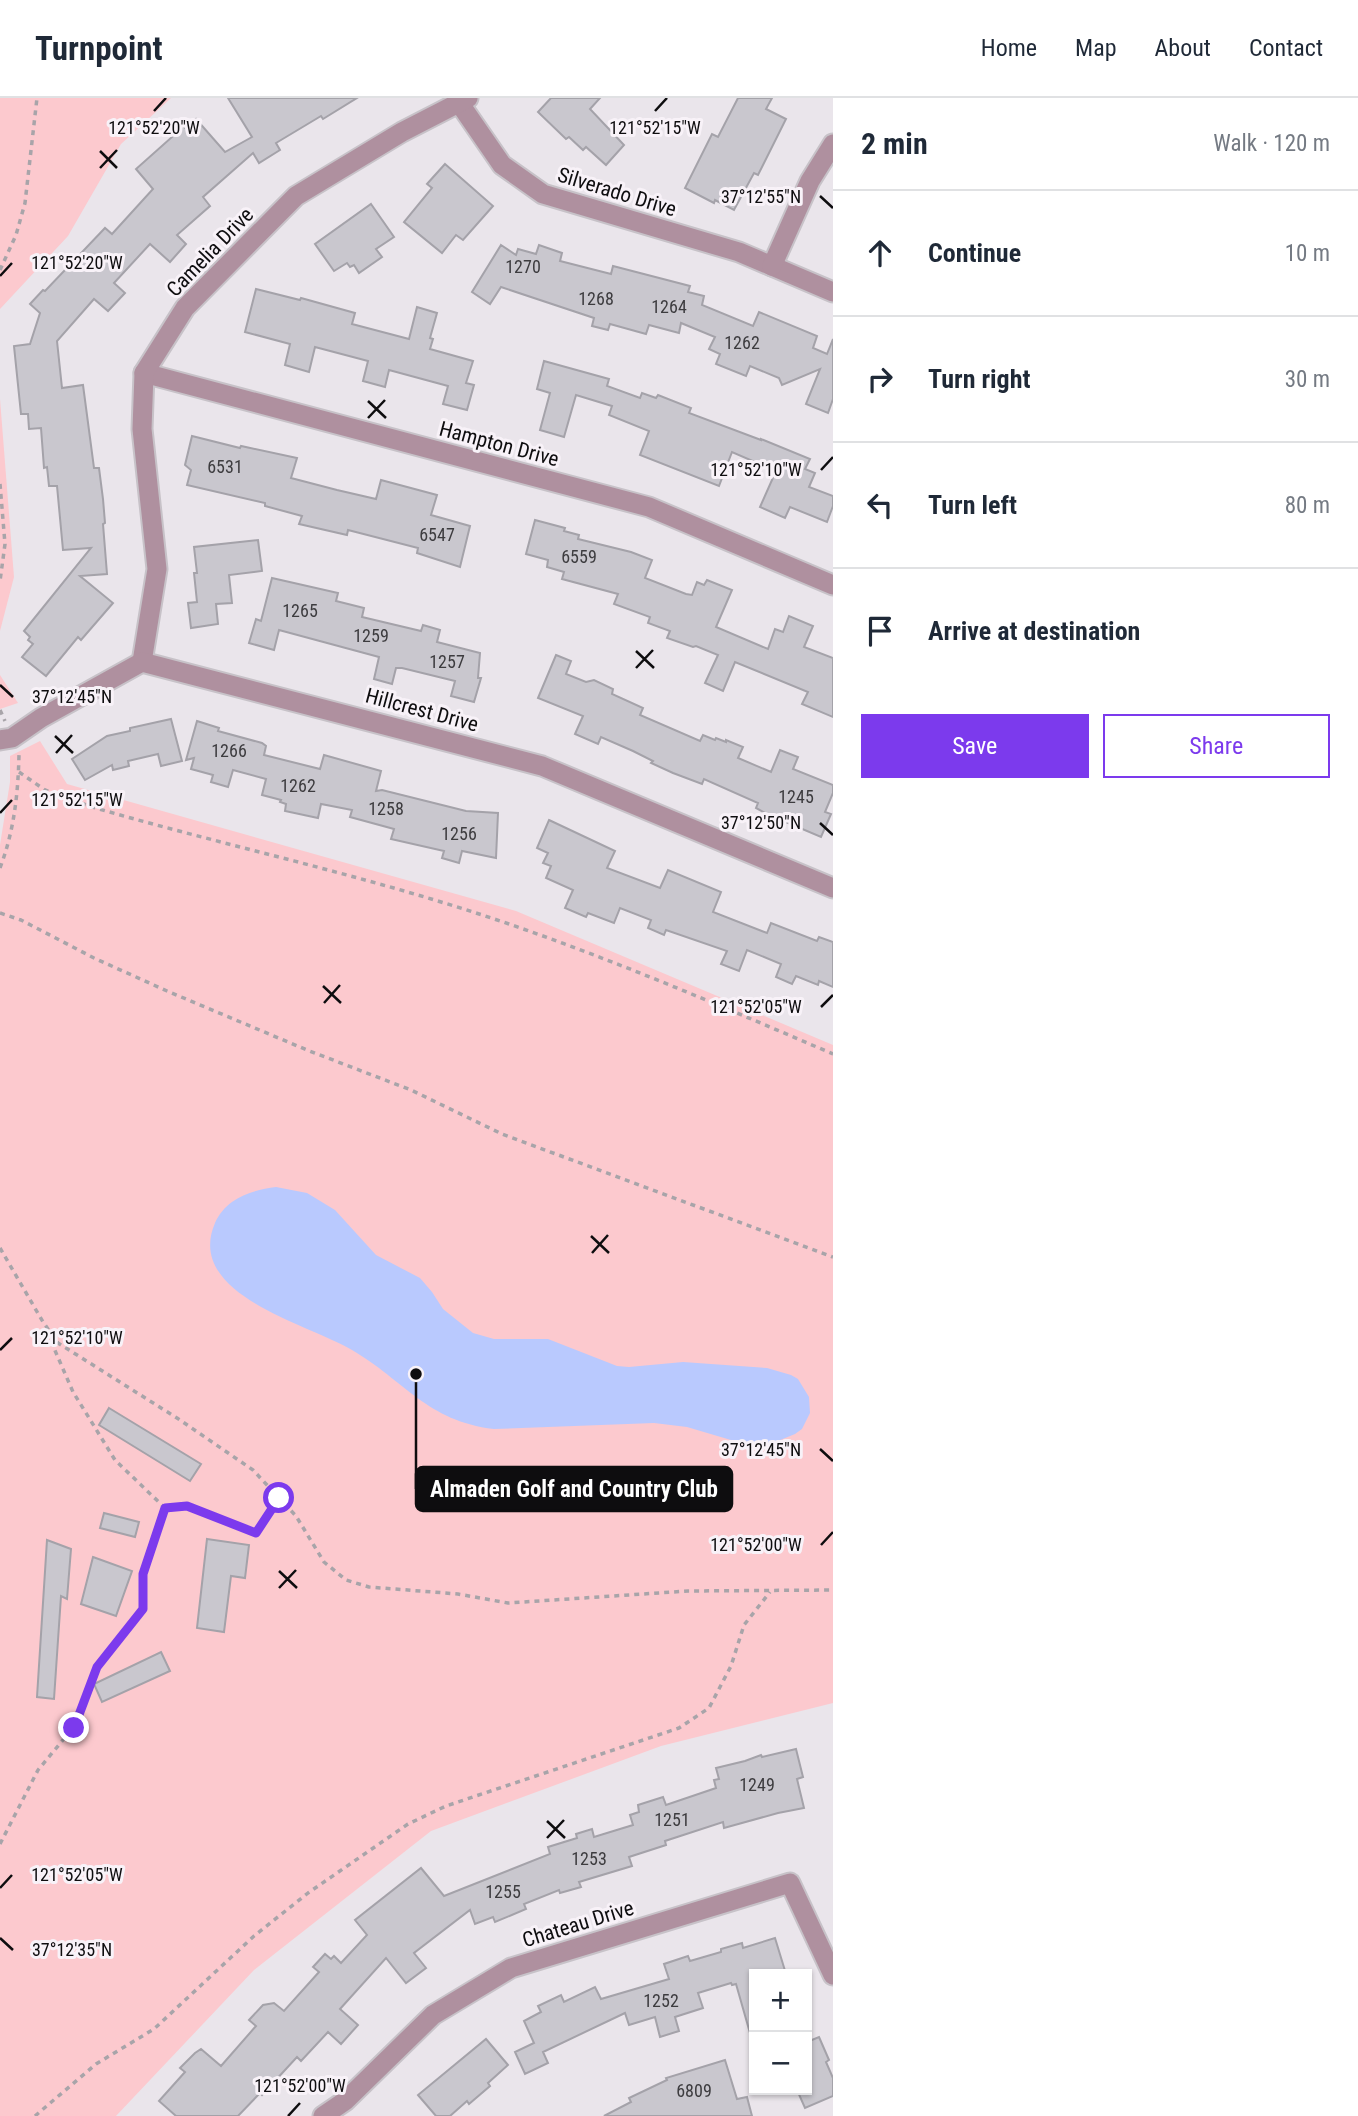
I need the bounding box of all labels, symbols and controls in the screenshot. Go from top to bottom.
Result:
text: Turnpoint [35,29,163,68]
text: Home [981,34,1037,62]
text: Map [1075,34,1117,62]
text: About [1155,34,1211,62]
text: Contact [1249,34,1323,62]
text: 121°52'20"W [108,117,200,138]
text: 121°52'15"W [609,117,701,138]
text: 2 min [861,126,928,161]
text: Walk · 120 m [1213,130,1330,157]
street label: Silverado Drive [555,163,679,221]
text: 37°12'55"N [721,186,801,207]
street label: Camelia Drive [162,203,258,301]
icon: ahead [861,234,899,272]
text: Continue [928,238,1021,268]
text: 10 m [1285,240,1330,267]
text: 121°52'20"W [31,252,123,273]
house number: 1270 [505,256,541,277]
house number: 1268 [578,288,614,309]
house number: 1264 [651,296,687,317]
house number: 1262 [724,332,760,353]
icon: right [861,360,899,398]
text: Turn right [928,364,1030,394]
text: 30 m [1285,366,1330,393]
street label: Hampton Drive [437,417,562,472]
house number: 6531 [207,456,243,477]
text: 121°52'10"W [710,459,802,480]
icon: left [861,486,899,524]
text: Turn left [928,490,1017,520]
text: 80 m [1285,492,1330,519]
house number: 6547 [419,524,455,545]
house number: 6559 [561,546,597,567]
house number: 1265 [282,600,318,621]
icon: arrive [861,612,899,650]
text: Arrive at destination [928,616,1140,646]
house number: 1259 [353,625,389,646]
house number: 1257 [429,651,465,672]
street label: Hillcrest Drive [363,683,481,737]
text: 37°12'45"N [32,686,112,707]
button: Save [861,714,1089,778]
button: Share [1103,714,1330,778]
house number: 1266 [211,740,247,761]
house number: 1262 [280,775,316,796]
house number: 1245 [778,786,814,807]
text: 121°52'15"W [31,789,123,810]
house number: 1258 [368,798,404,819]
text: 37°12'50"N [721,812,801,833]
house number: 1256 [441,823,477,844]
text: 121°52'05"W [710,996,802,1017]
text: 121°52'10"W [31,1327,123,1348]
text: 37°12'45"N [721,1439,801,1460]
callout: Almaden Golf and Country Club [416,1467,732,1511]
text: Almaden Golf and Country Club [430,1476,718,1503]
route start [263,1482,294,1513]
text: 121°52'00"W [710,1534,802,1555]
route end [58,1712,89,1743]
house number: 1249 [739,1774,775,1795]
house number: 1251 [654,1809,690,1830]
house number: 1253 [571,1848,607,1869]
text: 121°52'05"W [31,1864,123,1885]
house number: 1255 [485,1881,521,1902]
street label: Chateau Drive [519,1896,637,1952]
text: 37°12'35"N [32,1939,112,1960]
map controls [749,1969,812,2095]
button: + [749,1969,812,2032]
house number: 1252 [643,1990,679,2011]
button: − [749,2032,812,2095]
text: 121°52'00"W [254,2075,346,2096]
house number: 6809 [676,2080,712,2101]

